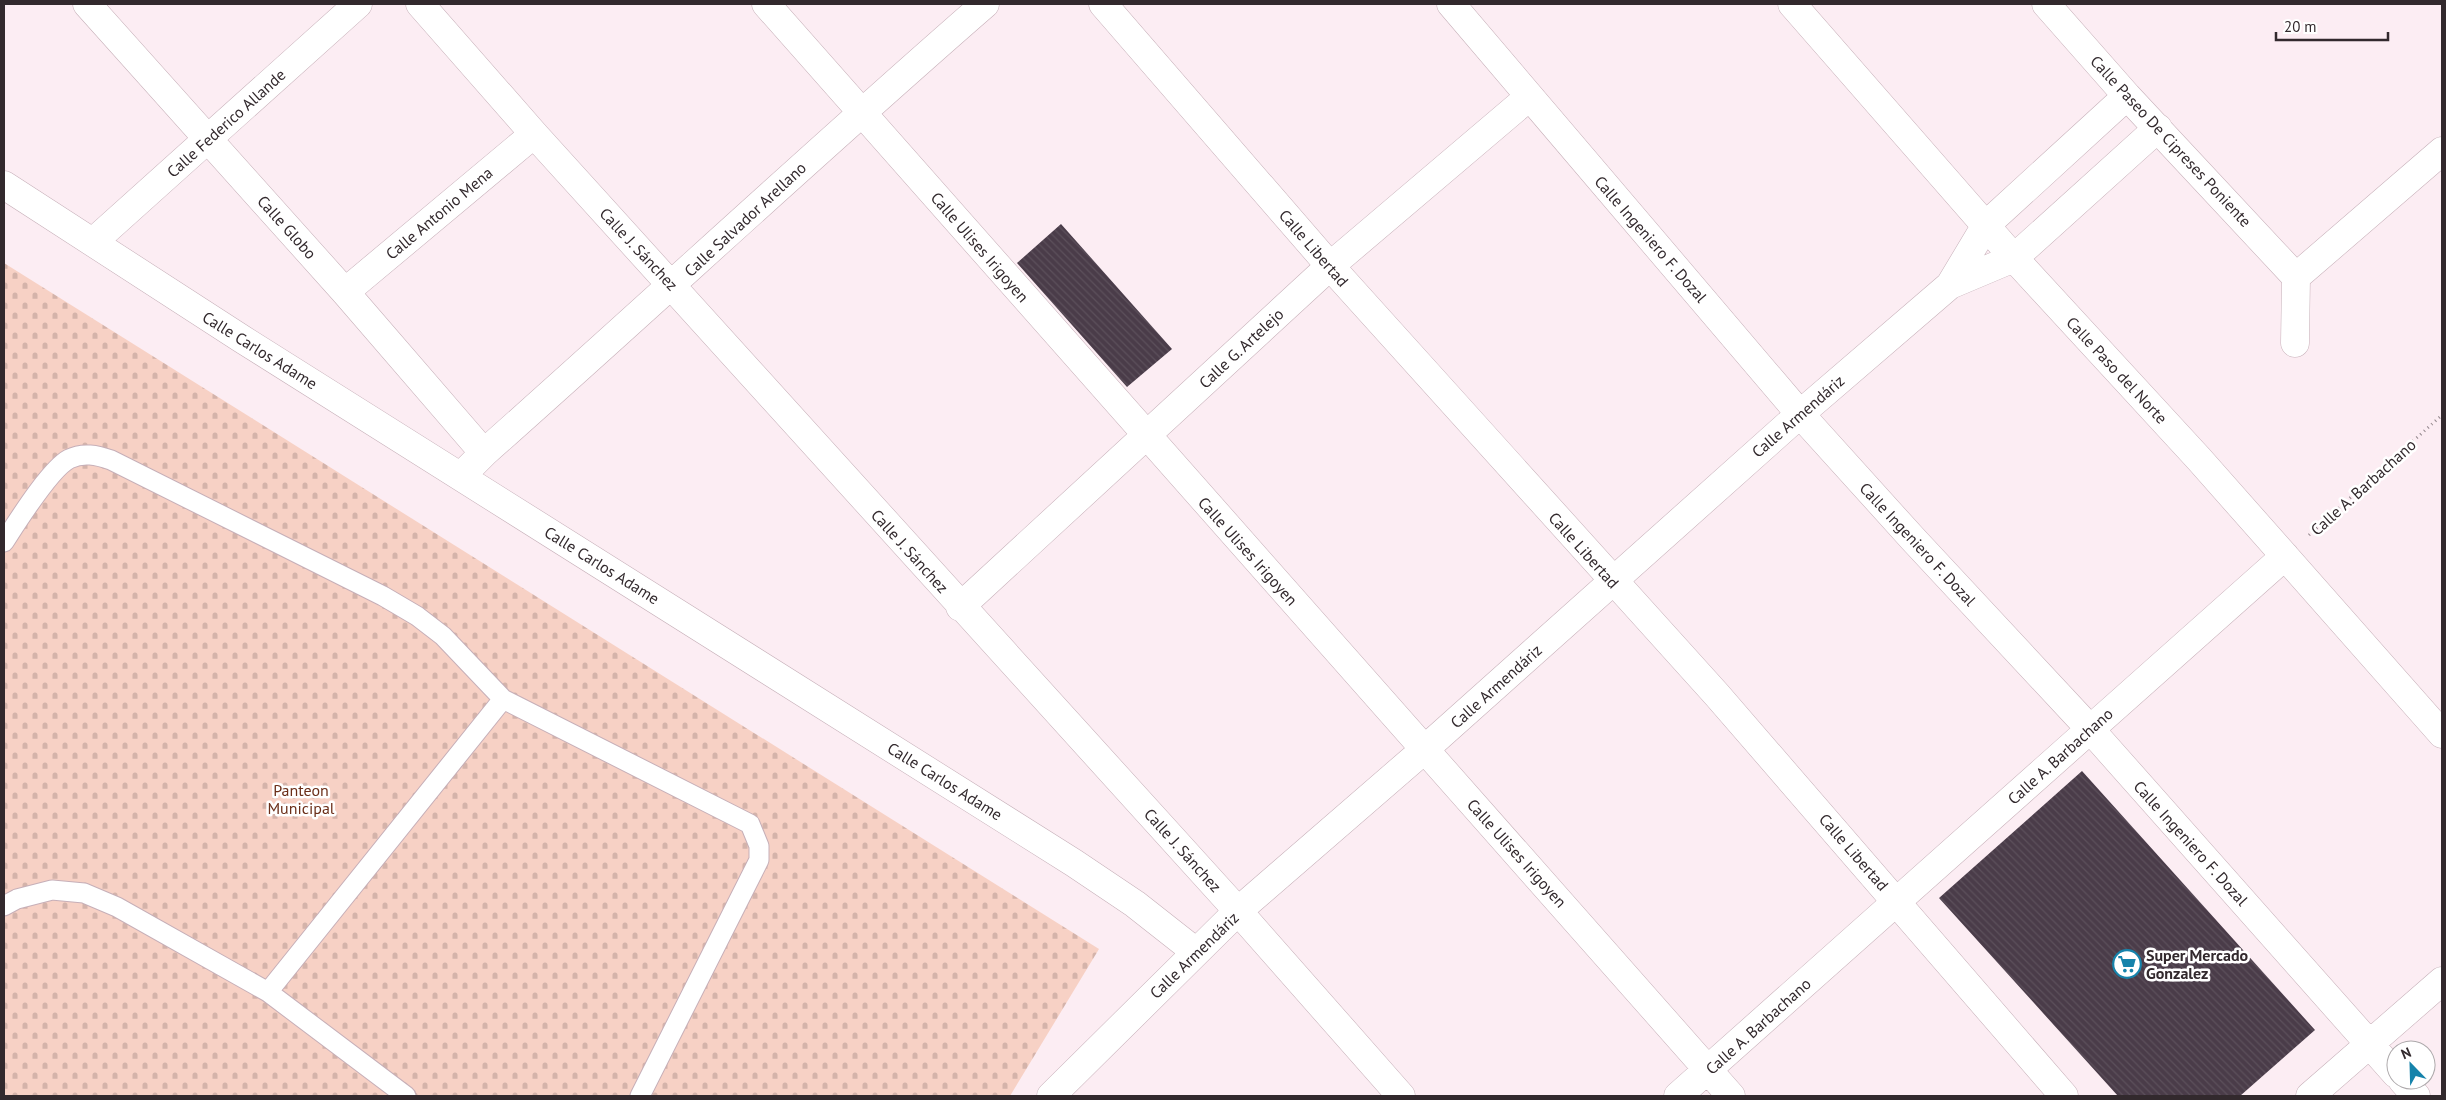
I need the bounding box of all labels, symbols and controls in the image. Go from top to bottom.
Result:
scale bar [2276,10,2388,42]
text: 20 m [2284,17,2317,36]
street label: Calle Paseo De Cipreses Poniente [2086,51,2256,231]
street label: Calle Federico Allande [163,64,289,182]
street label: Calle Salvador Arellano [680,157,810,281]
street label: Calle Antonio Mena [381,162,497,264]
street label: Calle Ingeniero F. Dozal [1591,172,1712,307]
street label: Calle Ulises Irigoyen [927,188,1033,306]
street label: Calle Globo [253,191,321,263]
street label: Calle J. Sánchez [596,203,682,295]
street label: Calle Libertad [1275,205,1353,291]
street label: Calle G. Artelejo [1194,304,1288,392]
street label: Calle Carlos Adame [199,307,321,393]
street label: Calle Paso del Norte [2062,312,2172,428]
street label: Calle Armendáriz [1748,370,1848,462]
street label: Calle A. Barbachano [2306,434,2420,540]
street label: Calle Ingeniero F. Dozal [1856,478,1981,610]
street label: Calle Ulises Irigoyen [1194,493,1302,609]
street label: Calle J. Sánchez [867,505,953,597]
street label: Calle Libertad [1545,508,1623,592]
street label: Calle Carlos Adame [541,522,663,608]
street label: Calle Armendáriz [1446,640,1546,732]
street label: Calle A. Barbachano [2003,703,2117,809]
street label: Calle Carlos Adame [884,738,1006,824]
street label: Calle Ingeniero F. Dozal [2130,776,2253,910]
park label: Panteon Municipal [267,780,335,818]
street label: Calle Ulises Irigoyen [1463,795,1571,911]
street label: Calle J. Sánchez [1140,804,1226,896]
street label: Calle Libertad [1815,809,1893,895]
street label: Calle Armendáriz [1145,907,1243,1003]
place label: Super Mercado Gonzalez [2146,945,2249,983]
supermarket icon: Super Mercado Gonzalez [2112,949,2142,979]
street label: Calle A. Barbachano [1701,973,1815,1079]
north arrow [2386,1040,2436,1090]
text: N [2398,1043,2414,1063]

